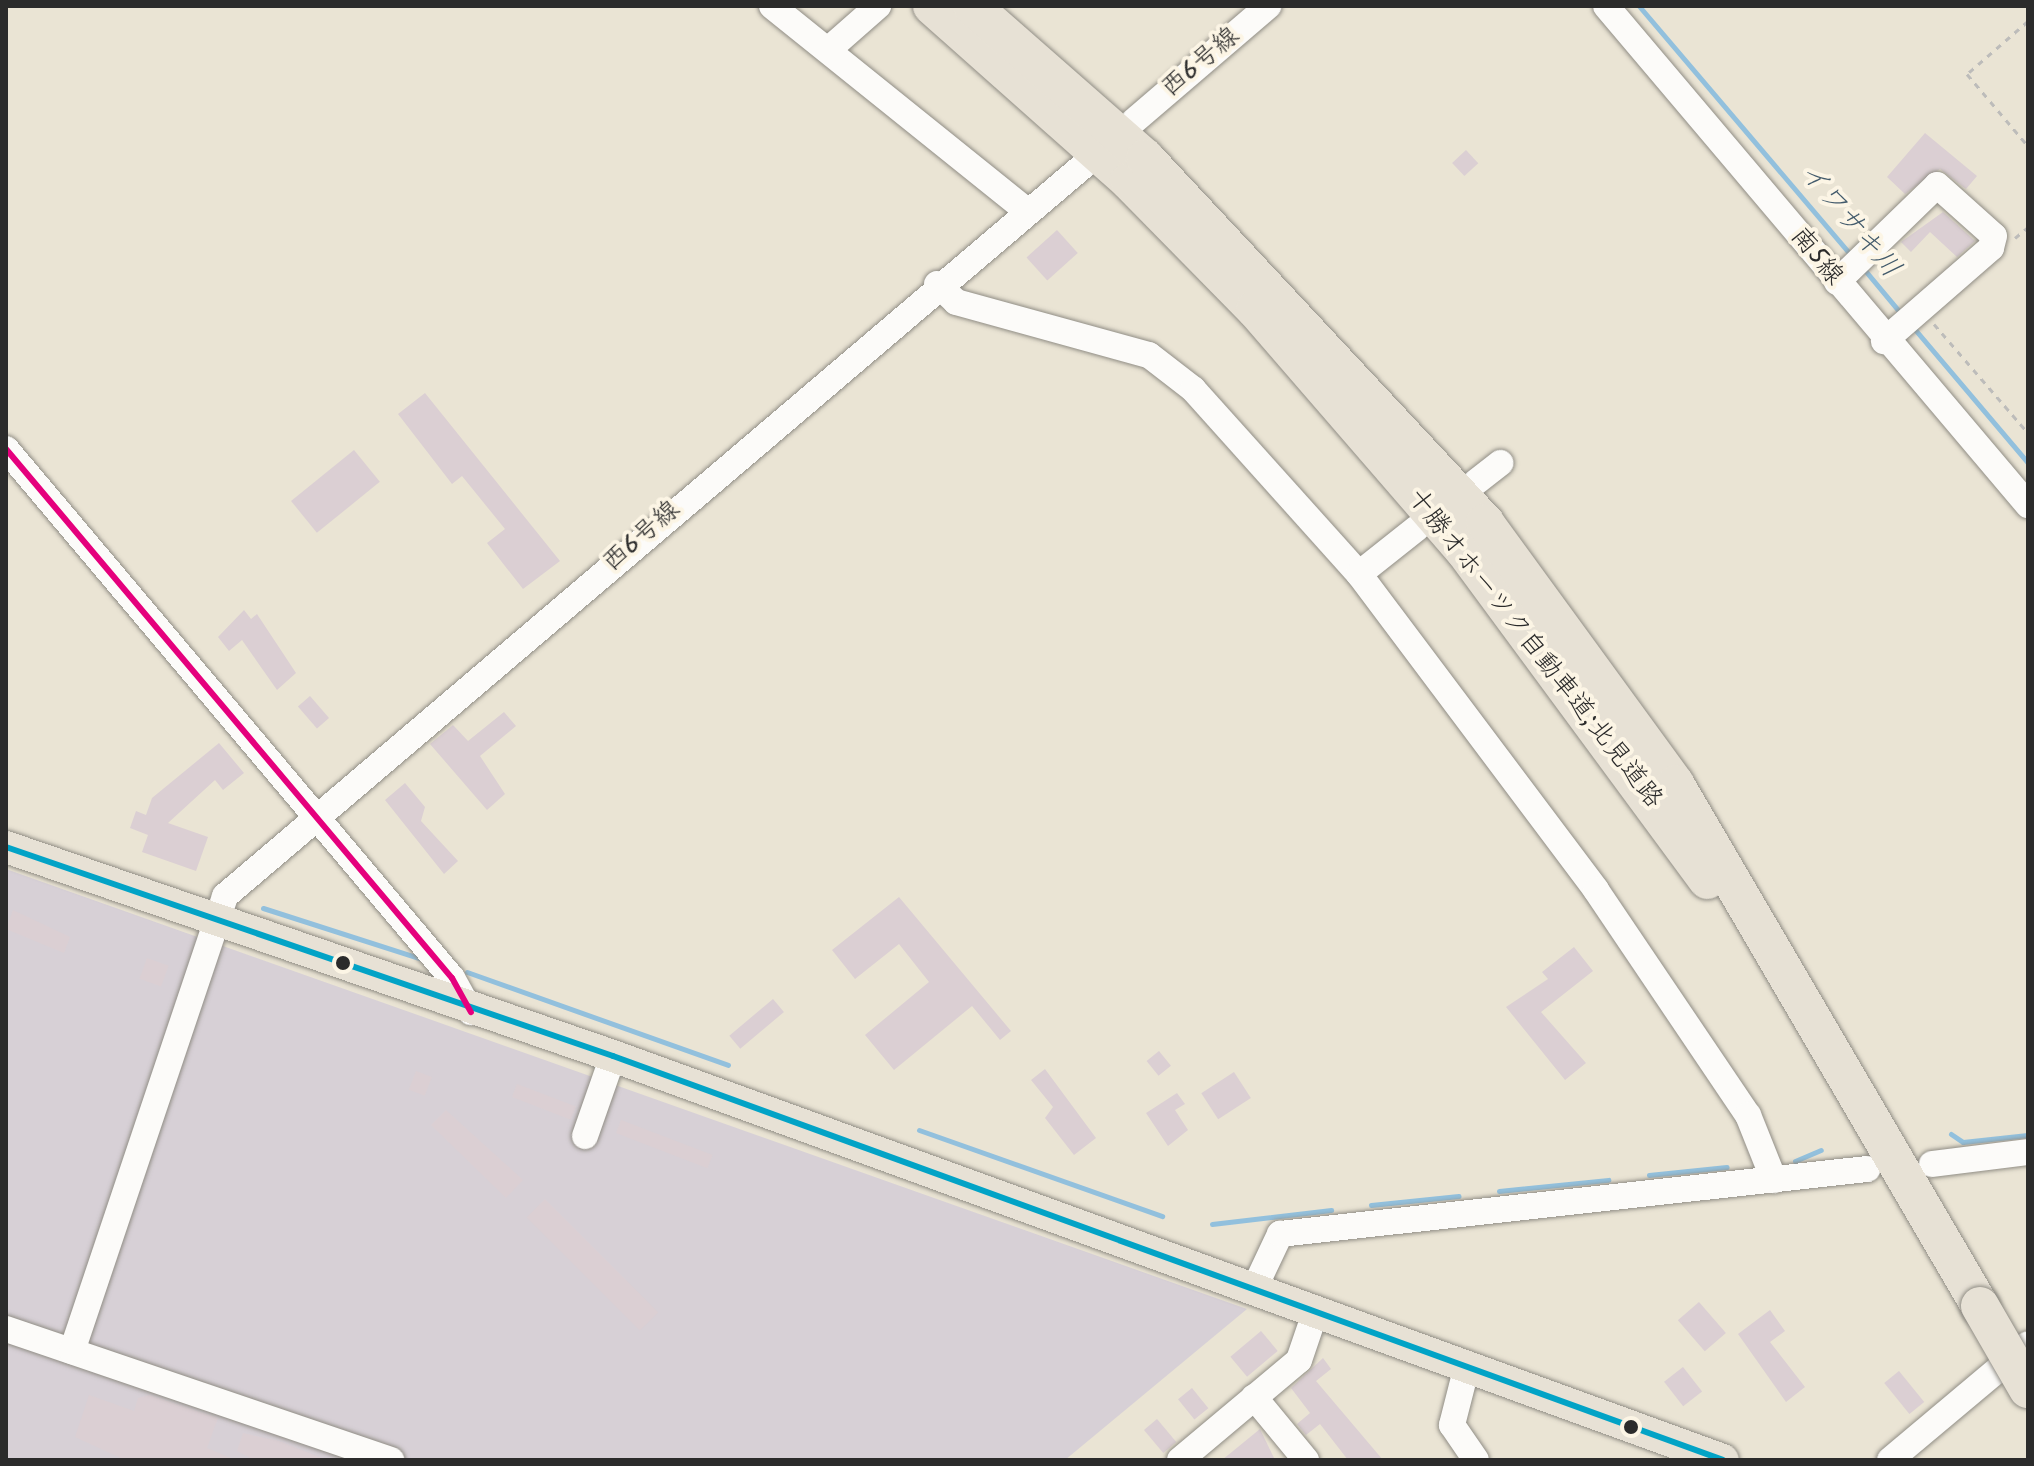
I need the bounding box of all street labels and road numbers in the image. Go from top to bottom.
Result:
street label: 西6号線 [1156,21,1246,105]
street label: 南5線 [1783,222,1849,292]
street label: 十勝オホーツク自動車道;北見道路 [1399,483,1669,815]
street label: 西6号線 [597,495,687,579]

